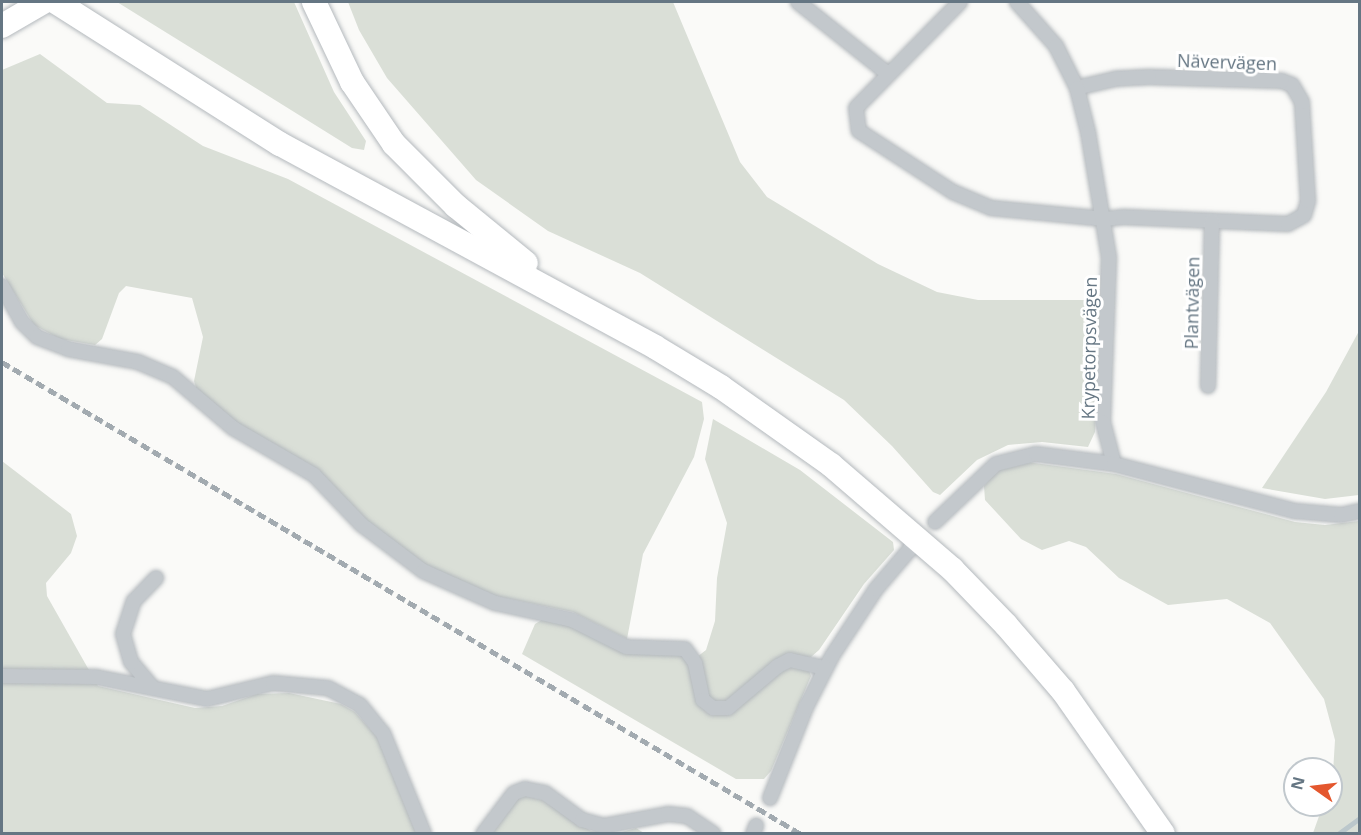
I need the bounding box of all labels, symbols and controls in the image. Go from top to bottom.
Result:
street label: Nävervägen [1177,49,1277,75]
street label: Plantvägen [1180,256,1204,350]
street label: Krypetorpsvägen [1077,277,1101,419]
north arrow [1283,757,1343,817]
text: N [1285,774,1310,792]

